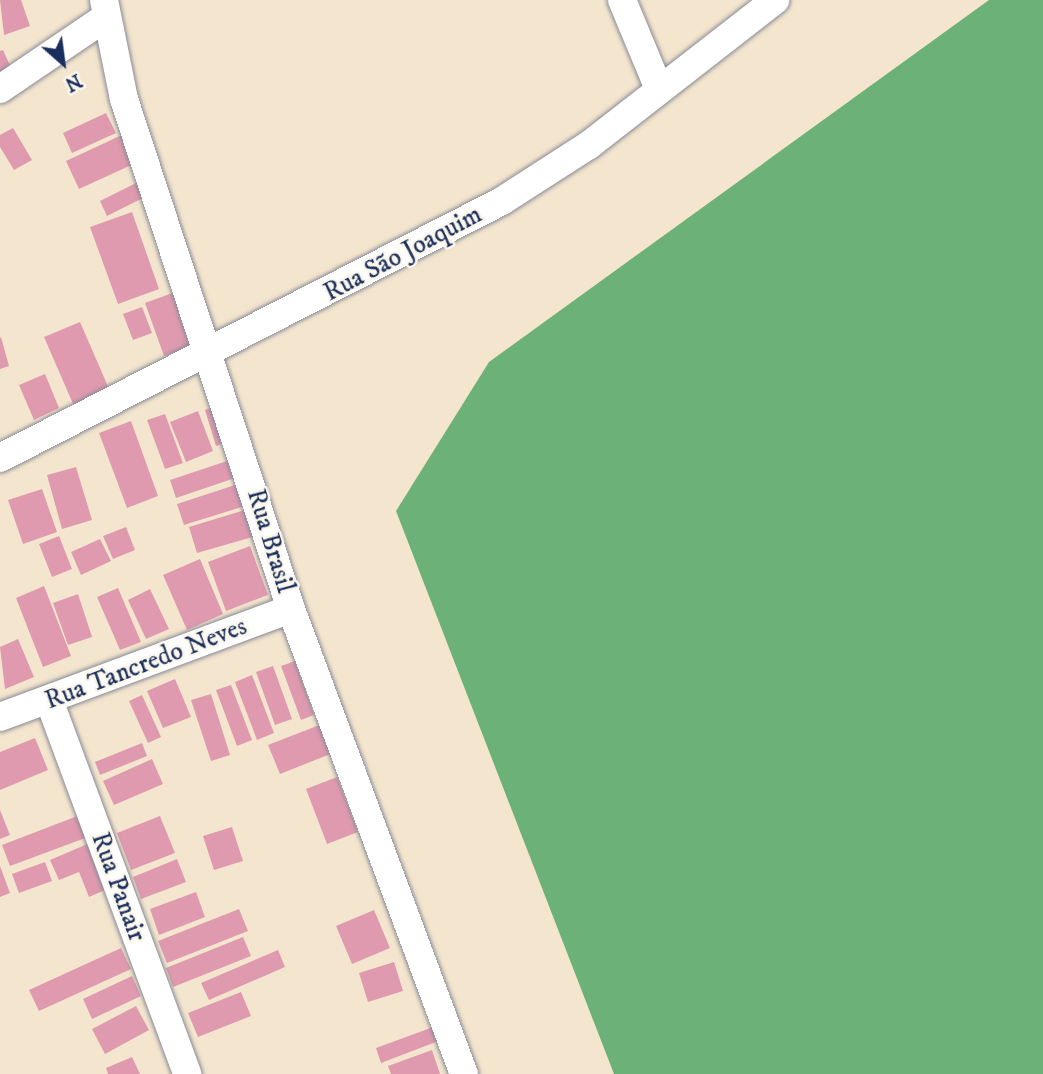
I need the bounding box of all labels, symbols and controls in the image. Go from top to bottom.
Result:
north arrow [28,28,98,98]
text: N [61,68,85,96]
street label: Rua São Joaquim [319,199,487,309]
street label: Rua Brasil [239,485,301,597]
street label: Rua Tancredo Neves [41,611,251,717]
street label: Rua Panair [84,828,152,946]

